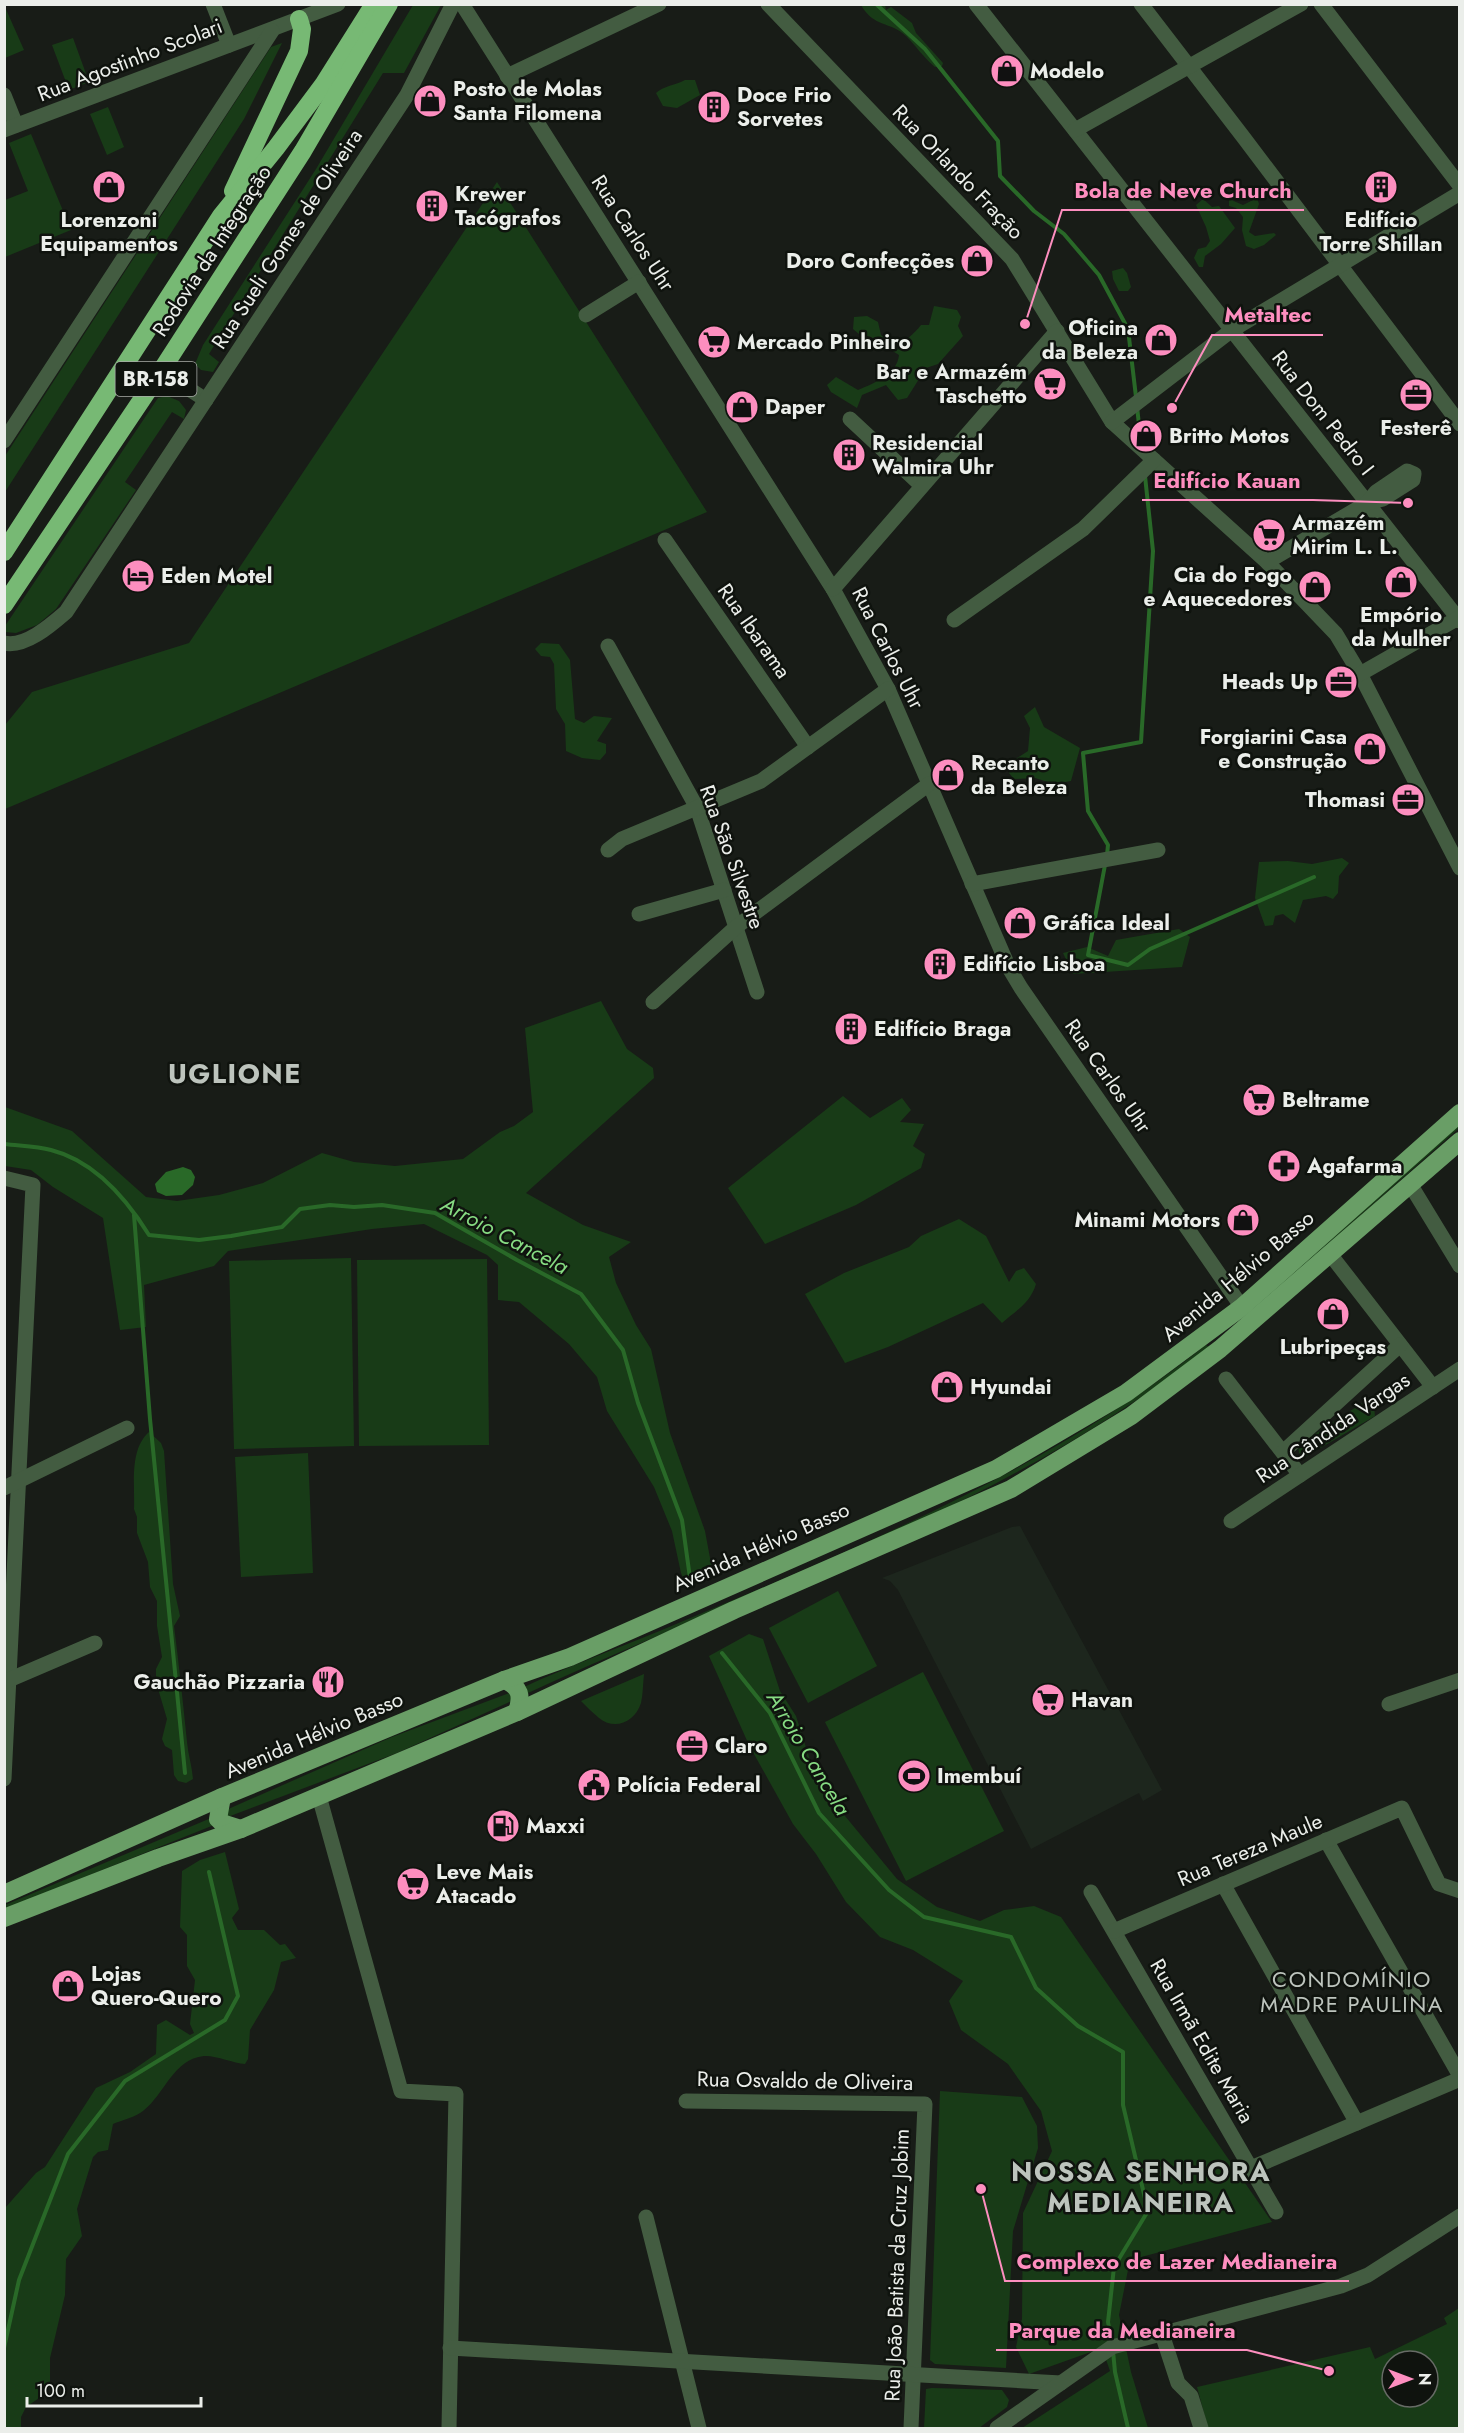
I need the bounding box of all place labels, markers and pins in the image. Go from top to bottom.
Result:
shop icon: Modelo [989,53,1025,89]
place label: Modelo [1030,56,1104,86]
place label: Posto de Molas Santa Filomena [453,74,602,128]
place label: Doce Frio Sorvetes [737,80,832,134]
shop icon: Posto de Molas Santa Filomena [412,83,448,119]
building icon: Doce Frio Sorvetes [696,89,732,125]
shop icon: Lorenzoni Equipamentos [91,169,127,205]
building icon: Edifício Torre Shillan [1363,169,1399,205]
callout: Bola de Neve Church [1062,170,1304,210]
place label: Krewer Tacógrafos [455,179,561,233]
building icon: Krewer Tacógrafos [414,188,450,224]
place label: Lorenzoni Equipamentos [40,205,178,259]
place label: Edifício Torre Shillan [1320,205,1442,259]
shop icon: Doro Confecções [959,243,995,279]
place label: Doro Confecções [786,246,954,276]
callout: Metaltec [1212,295,1323,335]
place label: Oficina da Beleza [1042,313,1138,367]
shop icon: Oficina da Beleza [1143,322,1179,358]
supermarket icon: Mercado Pinheiro [696,324,732,360]
place label: Mercado Pinheiro [737,327,911,357]
place label: Bar e Armazém Taschetto [876,357,1027,411]
supermarket icon: Bar e Armazém Taschetto [1032,366,1068,402]
office icon: Festerê [1398,377,1434,413]
shop icon: Daper [724,389,760,425]
place label: Daper [765,392,826,422]
place label: Festerê [1380,413,1452,443]
shop icon: Britto Motos [1128,418,1164,454]
place label: Britto Motos [1169,421,1290,451]
place label: Residencial Walmira Uhr [872,428,994,482]
building icon: Residencial Walmira Uhr [831,437,867,473]
callout: Edifício Kauan [1142,460,1313,500]
place label: Armazém Mirim L. L. [1291,508,1398,562]
supermarket icon: Armazém Mirim L. L. [1251,517,1287,553]
hotel icon: Eden Motel [120,558,156,594]
place label: Cia do Fogo e Aquecedores [1143,560,1292,614]
place label: Eden Motel [161,561,273,591]
shop icon: Empório da Mulher [1383,564,1419,600]
shop icon: Cia do Fogo e Aquecedores [1297,569,1333,605]
place label: Empório da Mulher [1351,600,1451,654]
office icon: Heads Up [1323,664,1359,700]
place label: Heads Up [1222,667,1318,697]
place label: Forgiarini Casa e Construção [1200,722,1347,776]
shop icon: Forgiarini Casa e Construção [1352,731,1388,767]
place label: Recanto da Beleza [971,748,1067,802]
shop icon: Recanto da Beleza [930,757,966,793]
office icon: Thomasi [1390,782,1426,818]
place label: Thomasi [1305,785,1385,815]
shop icon: Gráfica Ideal [1002,905,1038,941]
place label: Gráfica Ideal [1043,908,1170,938]
building icon: Edifício Lisboa [922,946,958,982]
place label: Edifício Lisboa [963,949,1105,979]
building icon: Edifício Braga [833,1011,869,1047]
place label: Edifício Braga [874,1014,1011,1044]
supermarket icon: Beltrame [1241,1082,1277,1118]
place label: Beltrame [1282,1085,1370,1115]
pharmacy icon: Agafarma [1266,1148,1302,1184]
place label: Agafarma [1306,1151,1402,1181]
shop icon: Minami Motors [1225,1202,1261,1238]
place label: Minami Motors [1074,1205,1220,1235]
shop icon: Lubripeças [1315,1296,1351,1332]
place label: Lubripeças [1280,1332,1387,1362]
shop icon: Hyundai [929,1369,965,1405]
place label: Hyundai [970,1372,1052,1402]
restaurant icon: Gauchão Pizzaria [310,1664,346,1700]
place label: Gauchão Pizzaria [134,1667,305,1697]
supermarket icon: Havan [1030,1682,1066,1718]
place label: Havan [1071,1685,1133,1715]
office icon: Claro [674,1728,710,1764]
place label: Claro [715,1731,767,1761]
sports icon: Imembuí [896,1758,932,1794]
place label: Imembuí [937,1761,1022,1791]
public building icon: Polícia Federal [576,1767,612,1803]
place label: Polícia Federal [617,1770,761,1800]
fuel station icon: Maxxi [485,1808,521,1844]
place label: Maxxi [526,1811,585,1841]
place label: Leve Mais Atacado [435,1857,534,1911]
supermarket icon: Leve Mais Atacado [395,1866,431,1902]
place label: Lojas Quero-Quero [91,1959,222,2013]
shop icon: Lojas Quero-Quero [50,1968,86,2004]
callout: Complexo de Lazer Medianeira [1005,2241,1349,2281]
callout: Parque da Medianeira [996,2310,1247,2350]

